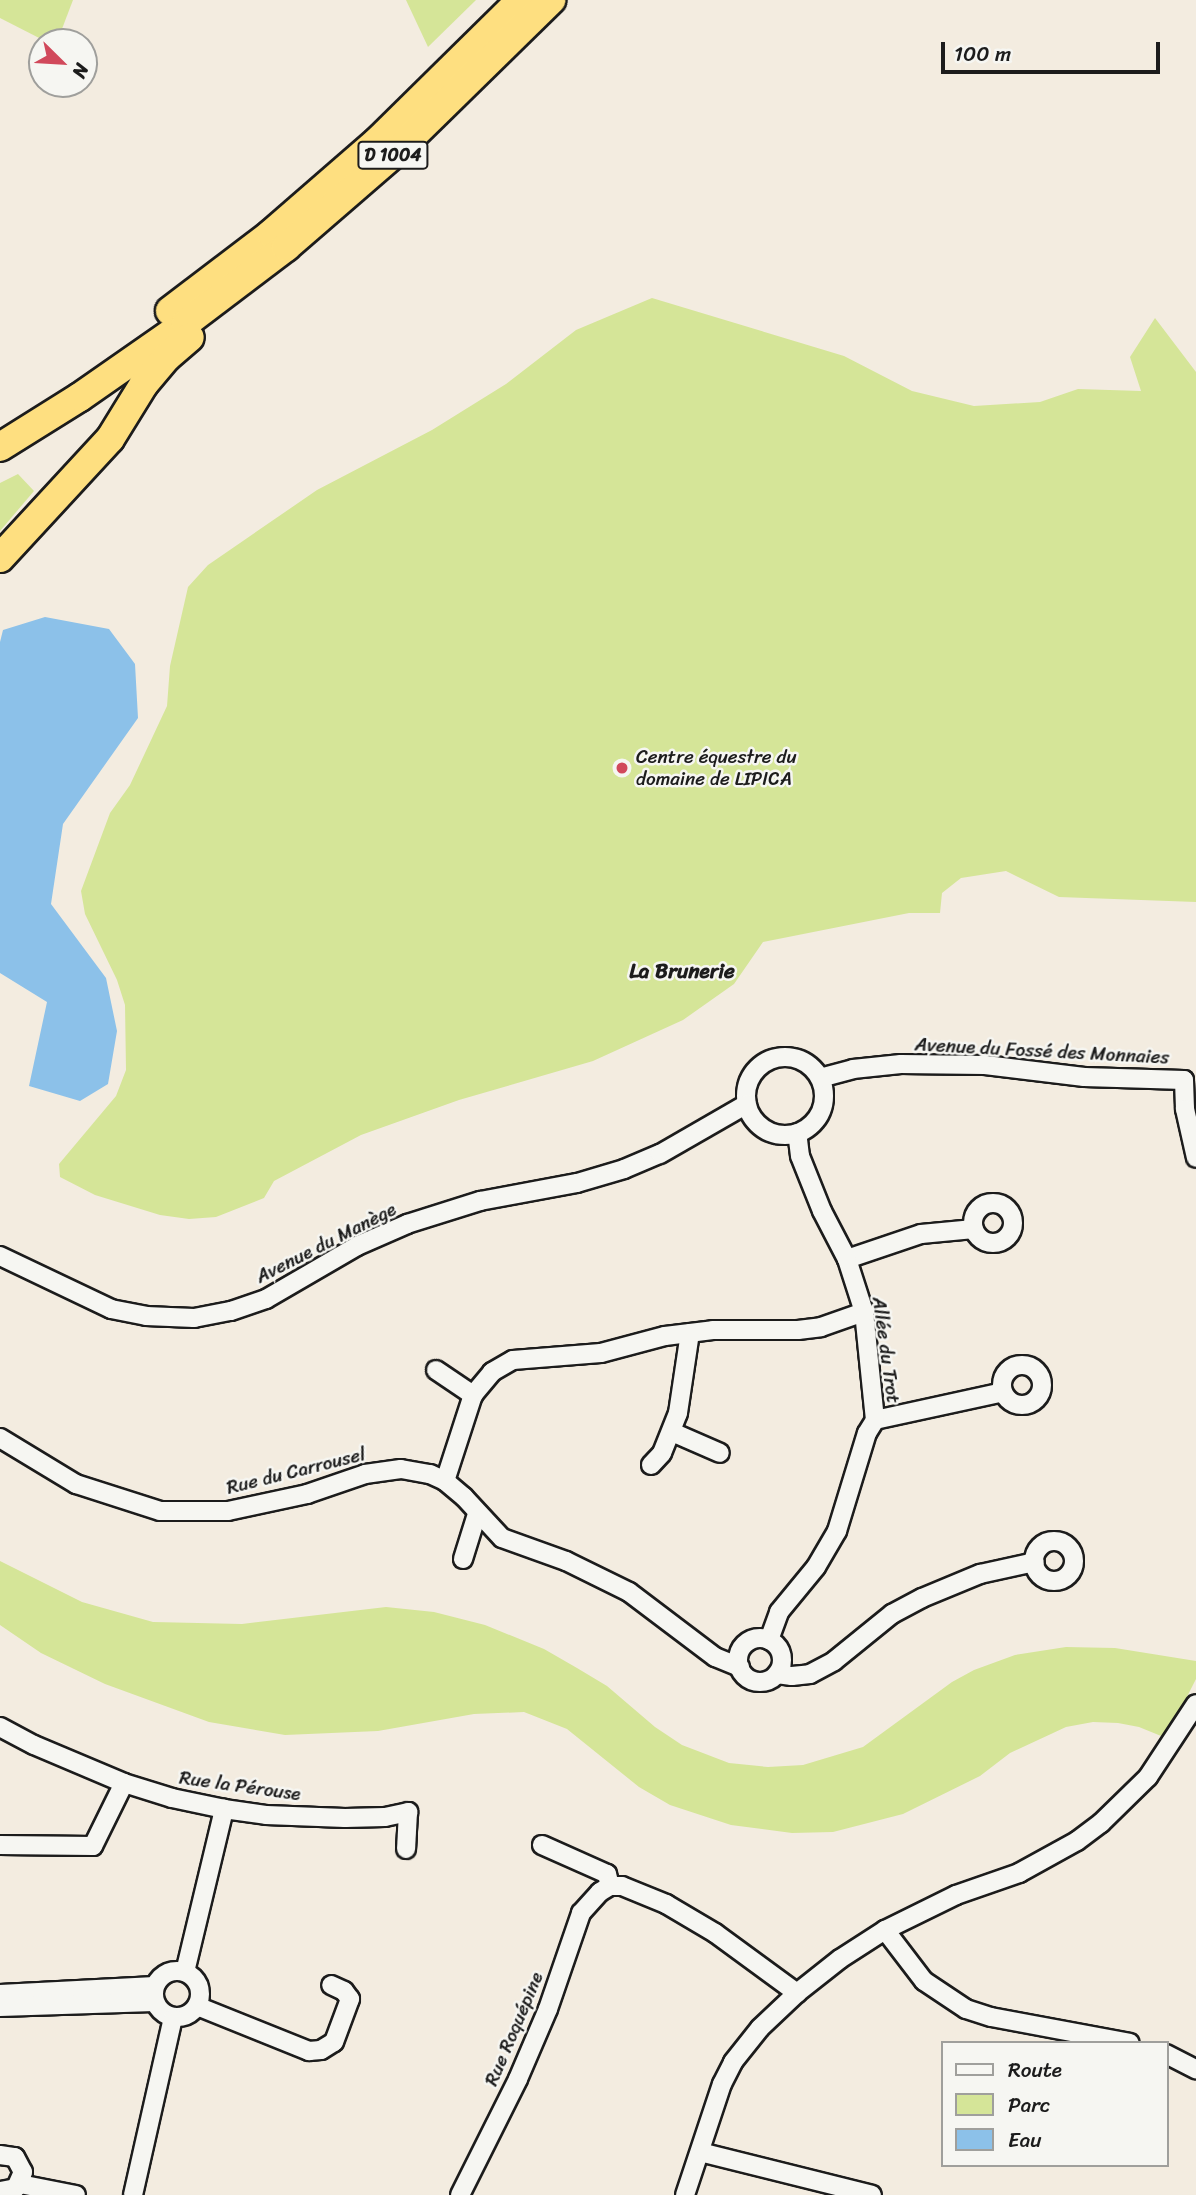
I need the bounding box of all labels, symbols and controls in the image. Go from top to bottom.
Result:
north arrow [28,28,98,98]
scale bar [944,28,1163,72]
text: 100 m [954,35,1011,73]
text: N [63,58,99,84]
road number: D 1004 [356,140,430,170]
place label: Centre équestre du domaine de LIPICA [636,746,796,790]
marker: Centre équestre du domaine de LIPICA [614,760,630,776]
district label: La Brunerie [629,958,735,984]
street label: Avenue du Fossé des Monnaies [914,1033,1170,1069]
street label: Avenue du Manège [252,1198,400,1288]
street label: Allée du Trot [867,1295,905,1405]
street label: Rue du Carrousel [225,1443,367,1499]
street label: Rue la Pérouse [177,1766,303,1806]
street label: Rue Roquépine [480,1968,548,2090]
legend [940,2041,1168,2167]
text: Route [1008,2051,1062,2089]
text: Parc [1008,2086,1050,2124]
text: Eau [1008,2121,1041,2159]

